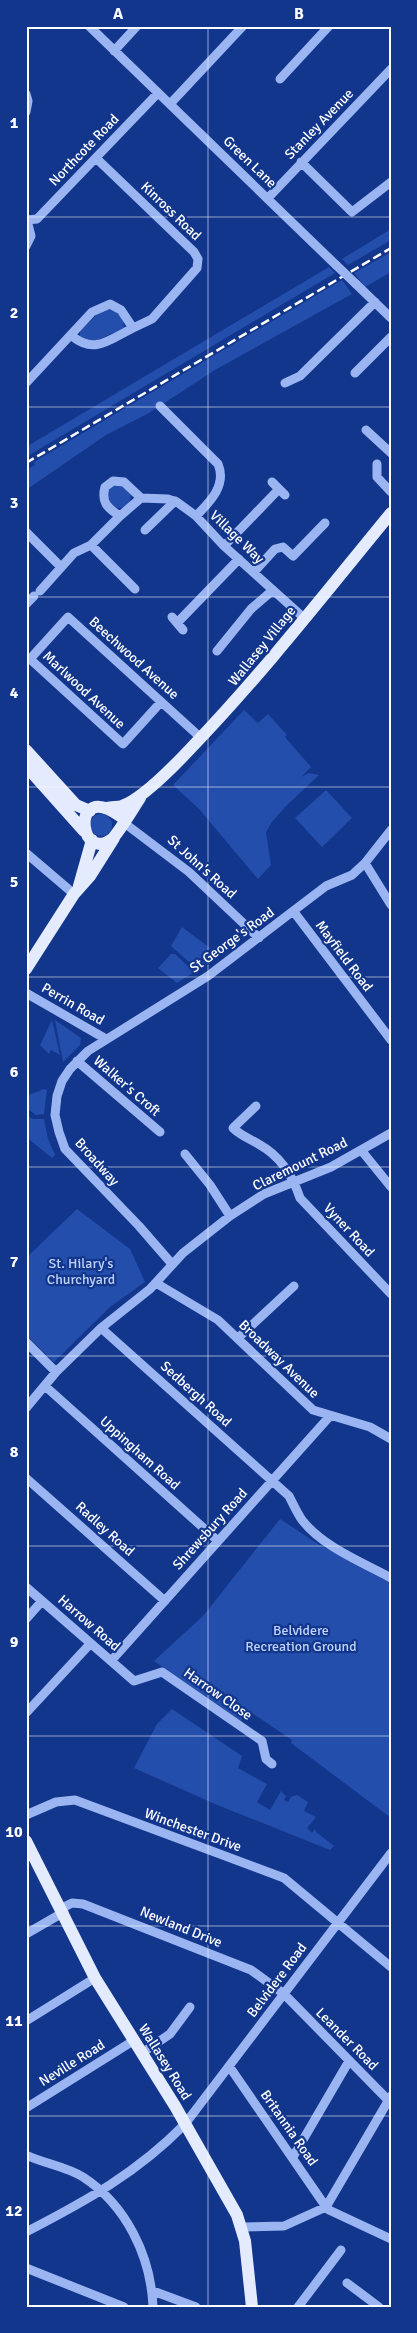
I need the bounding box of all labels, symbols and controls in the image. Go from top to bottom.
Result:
text: A [113,4,124,24]
text: B [294,4,304,24]
street label: Stanley Avenue [281,85,357,163]
street label: Northcote Road [45,111,123,189]
text: 1 [10,113,19,133]
street label: Green Lane [220,132,280,192]
street label: Kinross Road [137,178,205,244]
text: 2 [10,303,18,323]
text: 3 [10,493,18,513]
street label: Village Way [206,507,268,567]
street label: Wallasey Village [225,603,299,689]
street label: Beechwood Avenue [85,613,183,703]
street label: Marlwood Avenue [39,648,129,732]
text: 4 [10,683,19,703]
street label: St John's Road [164,832,240,902]
text: 5 [10,872,18,892]
street label: St George's Road [186,904,278,976]
street label: Mayfield Road [312,917,376,995]
street label: Perrin Road [39,979,107,1029]
street label: Walker's Croft [90,1052,164,1120]
text: 6 [10,1062,19,1082]
street label: Claremount Road [250,1134,350,1194]
street label: Broadway [71,1135,123,1190]
street label: Vyner Road [320,1200,378,1260]
text: 7 [10,1252,19,1272]
park label: St. Hilary's Churchyard [47,1255,115,1288]
street label: Broadway Avenue [235,1316,323,1402]
street label: Sedbergh Road [157,1358,235,1430]
street label: Uppingham Road [96,1413,184,1493]
text: 8 [10,1442,19,1462]
street label: Shrewsbury Road [169,1485,251,1573]
street label: Radley Road [72,1498,138,1560]
street label: Harrow Road [54,1591,124,1655]
park label: Belvidere Recreation Ground [245,1622,357,1655]
text: 9 [10,1632,19,1652]
street label: Harrow Close [180,1664,256,1724]
street label: Winchester Drive [142,1805,244,1855]
text: 10 [5,1822,23,1842]
street label: Newland Drive [137,1903,225,1951]
street label: Belvidere Road [243,1939,311,2021]
street label: Leander Road [312,2004,382,2074]
text: 11 [5,2011,23,2031]
street label: Wallasey Road [135,2021,195,2103]
street label: Neville Road [36,2036,108,2090]
street label: Britannia Road [257,2087,321,2169]
text: 12 [5,2201,23,2221]

